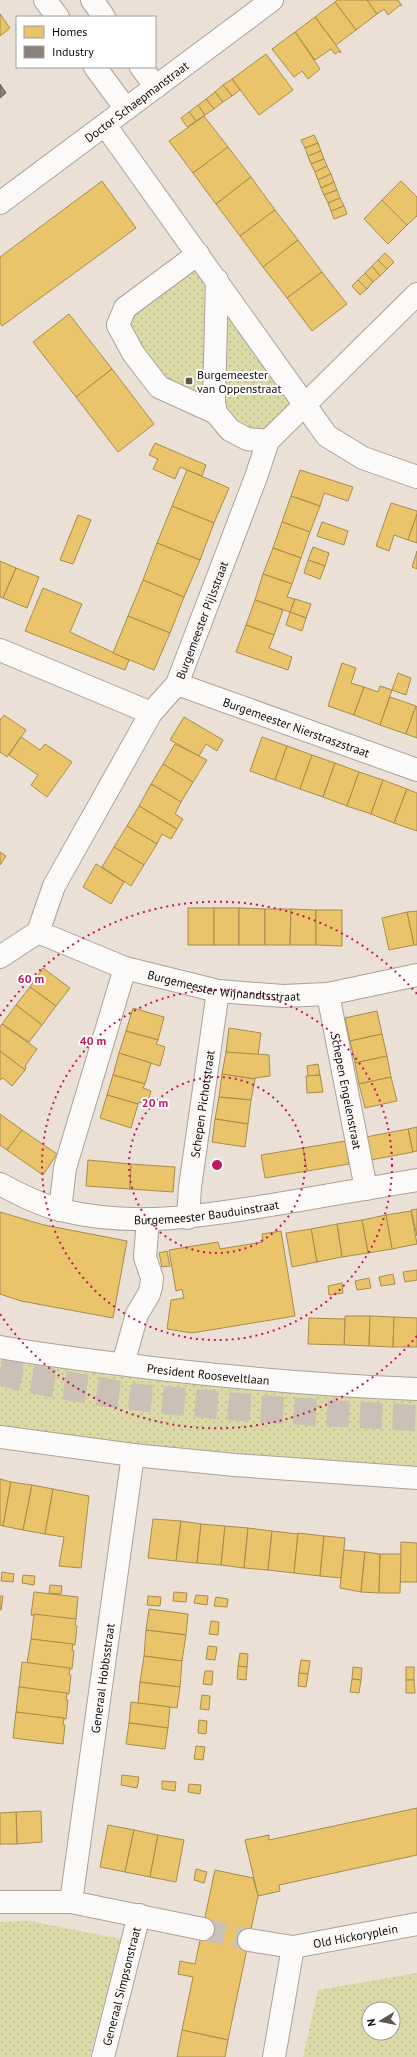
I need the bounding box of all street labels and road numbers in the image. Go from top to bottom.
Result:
street label: Doctor Schaepmanstraat [81,58,191,145]
street label: Burgemeester Pijlsstraat [172,559,231,681]
street label: Burgemeester Nierstraszstraat [221,694,372,760]
street label: Burgemeester Wijnandtsstraat [146,966,300,1004]
street label: Schepen Engelenstraat [328,1032,366,1150]
street label: Schepen Pichotstraat [187,1049,217,1159]
street label: Burgemeester Bauduinstraat [134,1196,280,1227]
street label: President Rooseveltlaan [146,1360,270,1387]
street label: Generaal Hobbsstraat [87,1622,117,1734]
street label: Old Hickoryplein [312,1920,399,1951]
street label: Generaal Simpsonstraat [99,1925,143,2047]

